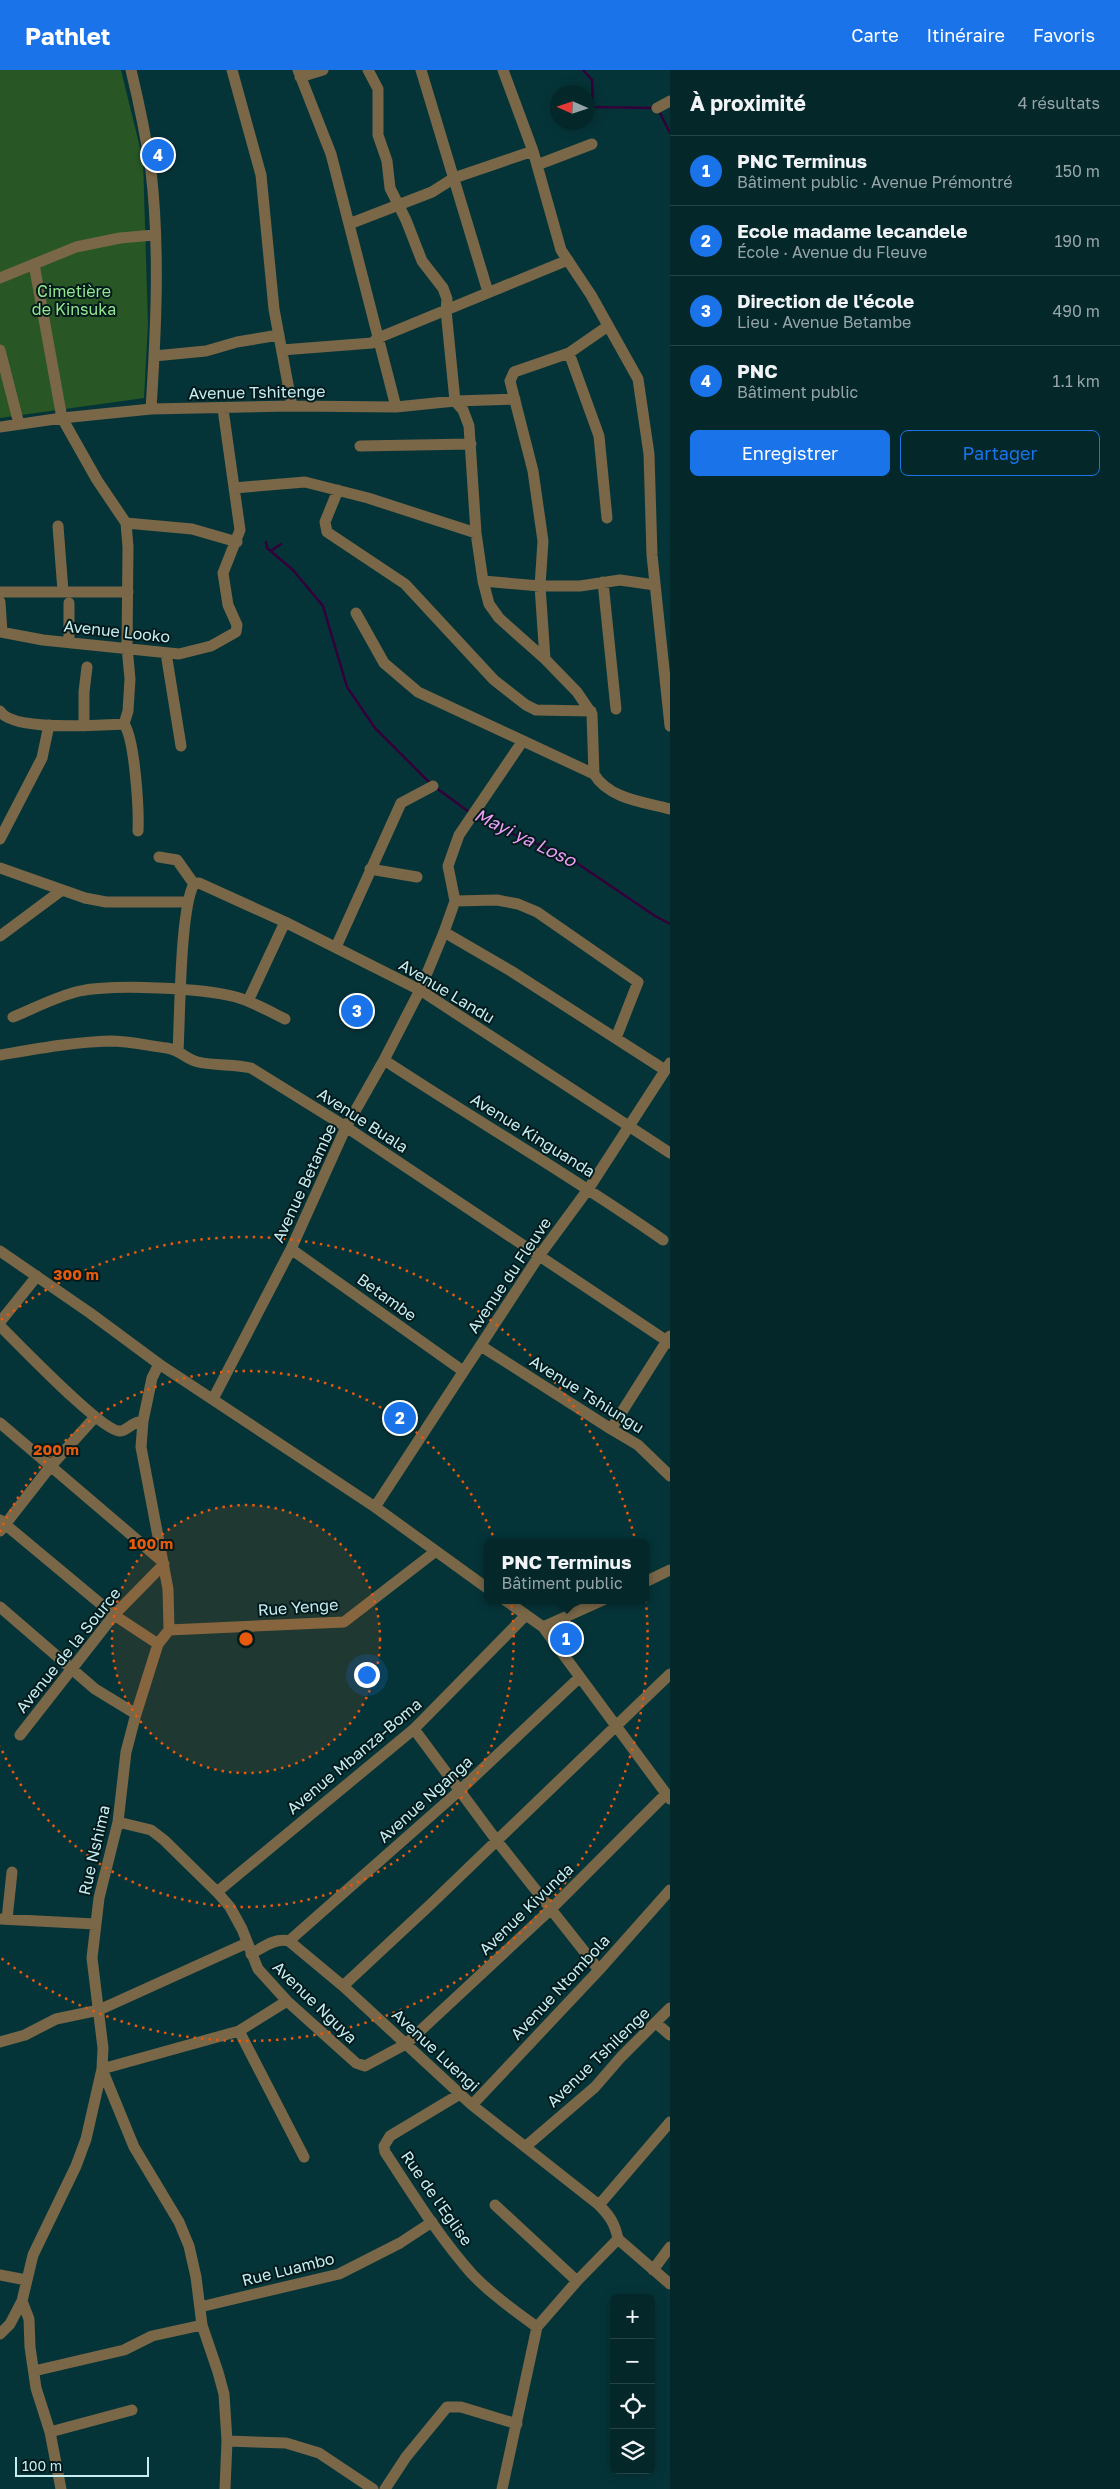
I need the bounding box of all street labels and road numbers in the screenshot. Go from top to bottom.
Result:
street label: Avenue Tshitenge [188,381,326,403]
street label: Avenue Looko [63,615,171,647]
street label: Avenue Landu [395,955,499,1027]
street label: Avenue Buala [314,1083,412,1157]
street label: Avenue Kinguanda [467,1089,599,1181]
street label: Avenue Betambe [268,1120,340,1246]
street label: Avenue du Fleuve [463,1213,555,1337]
street label: Betambe [353,1269,421,1325]
street label: Avenue Tshiungu [526,1351,648,1437]
street label: Avenue de la Source [11,1583,125,1717]
street label: Rue Yenge [257,1594,339,1620]
street label: Avenue Mbanza-Boma [283,1694,425,1818]
street label: Avenue Nganga [374,1751,476,1847]
street label: Rue Nshima [74,1803,114,1897]
street label: Avenue Kivunda [475,1859,577,1959]
street label: Avenue Ntombola [506,1930,614,2044]
street label: Avenue Nguya [269,1957,361,2047]
street label: Avenue Tshilenge [542,2003,654,2111]
street label: Avenue Luengi [388,2004,484,2096]
street label: Rue de l'Eglise [397,2147,477,2249]
street label: Rue Luambo [240,2248,336,2290]

